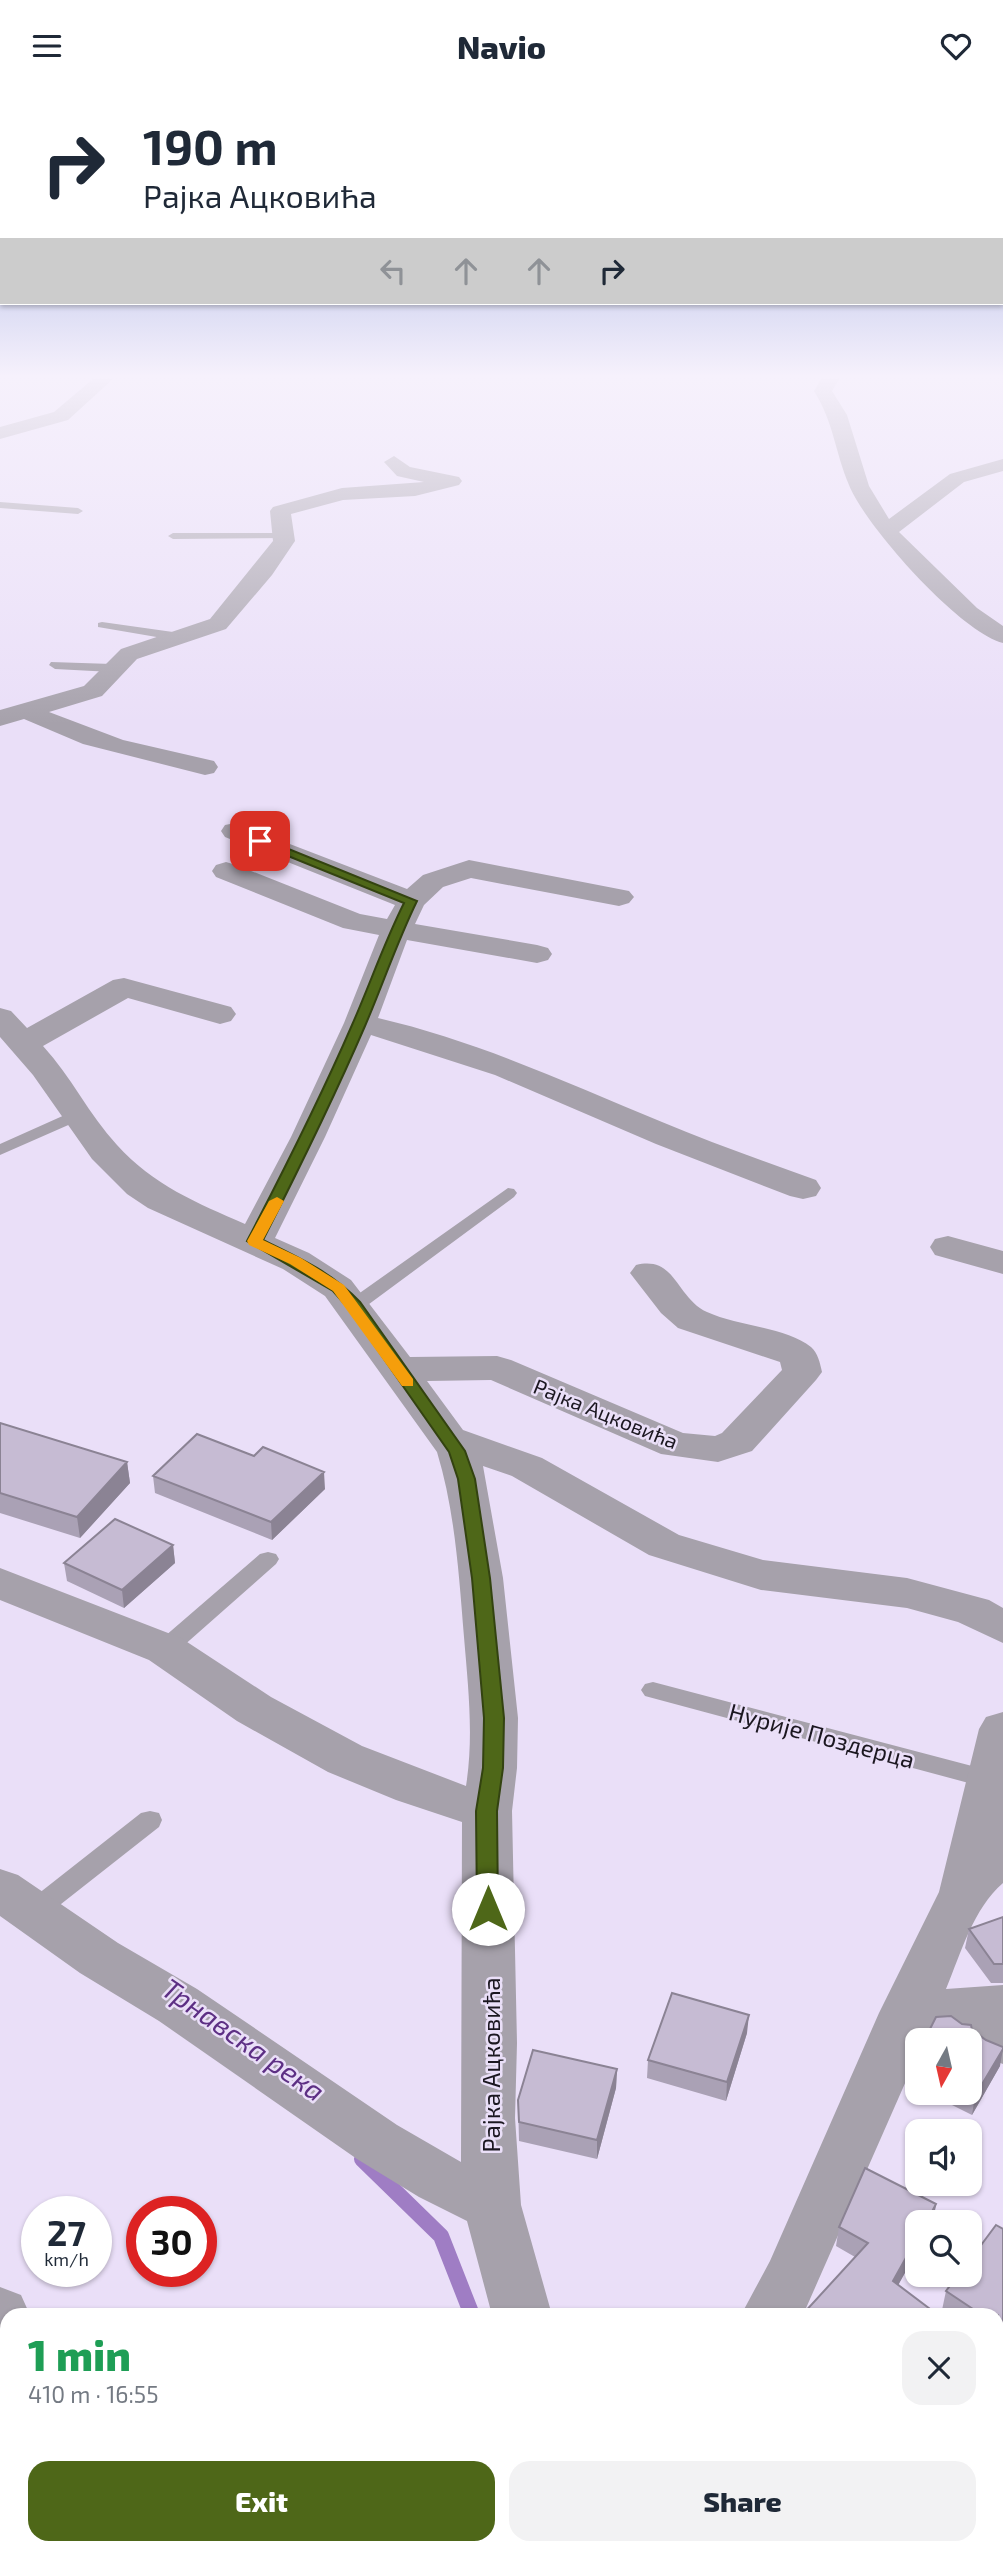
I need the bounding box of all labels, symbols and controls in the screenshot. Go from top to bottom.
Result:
icon: menu [28,27,66,65]
text: Navio [457,27,546,65]
icon: heart [937,27,975,65]
text: 190 m [143,116,278,175]
icon: right [28,119,119,210]
text: Рајка Ацковића [143,176,377,214]
icon: left [374,252,412,290]
icon: ahead [447,252,485,290]
icon: ahead [520,252,558,290]
icon: right [593,252,631,290]
pin [230,811,290,871]
icon: arrive [241,822,279,860]
street label: Рајка Ацковића [530,1373,682,1454]
street label: Нурије Поздерца [726,1696,918,1775]
position arrow [451,1872,525,1946]
water label: Трнавска река [156,1970,332,2108]
street label: Рајка Ацковића [476,1977,505,2153]
north arrow [905,2028,982,2105]
map controls [905,2028,982,2287]
button: sound [905,2119,982,2196]
speed limit sign: 30 [126,2196,217,2287]
button: search [905,2210,982,2287]
text: 27 [47,2211,86,2253]
text: km/h [44,2248,89,2270]
text: 1 min [28,2329,131,2379]
button: close [902,2331,976,2405]
text: 410 m · 16:55 [28,2380,159,2408]
button: Exit [28,2461,495,2541]
button: Share [509,2461,976,2541]

